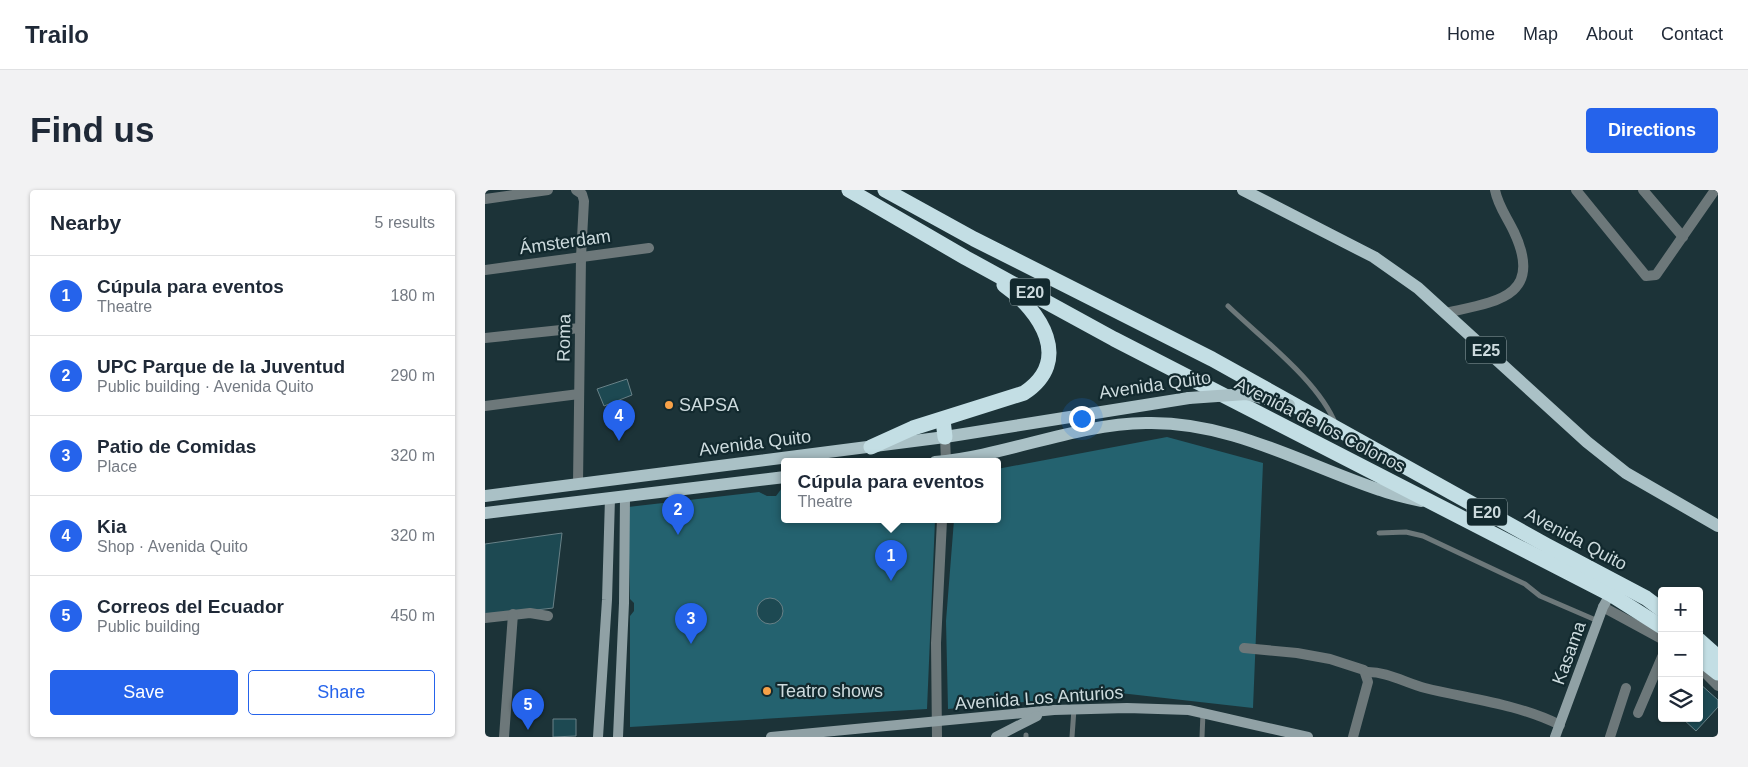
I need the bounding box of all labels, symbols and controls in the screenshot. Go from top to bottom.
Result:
text: Trailo [25,21,89,48]
text: Home [1447,24,1495,44]
text: Map [1523,24,1558,44]
text: About [1586,24,1633,44]
text: Contact [1661,24,1723,44]
button: Directions [1586,108,1718,153]
text: Find us [30,110,154,149]
text: Nearby [50,211,121,234]
text: 5 results [375,214,435,231]
street label: Ámsterdam [518,226,612,258]
text: Cúpula para eventos [97,276,284,297]
road number: E20 [1010,278,1050,305]
text: 1 [62,287,70,304]
text: 180 m [391,287,435,304]
text: Theatre [97,298,152,315]
street label: Roma [554,313,574,362]
road number: E25 [1466,336,1506,364]
text: UPC Parque de la Juventud [97,356,345,377]
text: 2 [62,367,70,384]
text: 290 m [391,367,435,384]
street label: Avenida Quito [1098,367,1212,403]
street label: Avenida de los Colonos [1231,373,1409,477]
text: Public building · Avenida Quito [97,378,314,395]
place label: SAPSA [679,395,739,415]
marker: SAPSA [663,399,675,411]
pin: 4 [603,400,635,441]
your location [1069,406,1095,432]
street label: Avenida Quito [698,426,812,460]
text: Patio de Comidas [97,436,256,457]
text: 3 [62,447,70,464]
text: 320 m [391,447,435,464]
text: Place [97,458,137,475]
popup [781,458,1001,523]
text: Cúpula para eventos [798,471,984,492]
text: Theatre [798,493,853,510]
pin: 2 [662,494,694,535]
road number: E20 [1467,498,1507,526]
street label: Avenida Quito [1522,504,1630,574]
text: Kia [97,516,127,537]
text: 4 [62,527,70,544]
text: 320 m [391,527,435,544]
text: Shop · Avenida Quito [97,538,248,555]
pin: 1 [875,540,907,581]
map controls [1658,587,1703,722]
button: + [1658,587,1703,632]
text: Correos del Ecuador [97,596,284,617]
pin: 3 [675,603,707,644]
text: 5 [62,607,70,624]
text: 450 m [391,607,435,624]
text: Public building [97,618,200,635]
street label: Kasama [1548,618,1590,687]
button: − [1658,632,1703,677]
button: Save [50,670,238,715]
button: Share [248,670,435,715]
button: layers [1658,677,1703,722]
place label: Teatro shows [777,681,883,701]
street label: Avenida Los Anturios [954,682,1124,714]
marker: Teatro shows [761,685,773,697]
pin: 5 [512,689,544,730]

